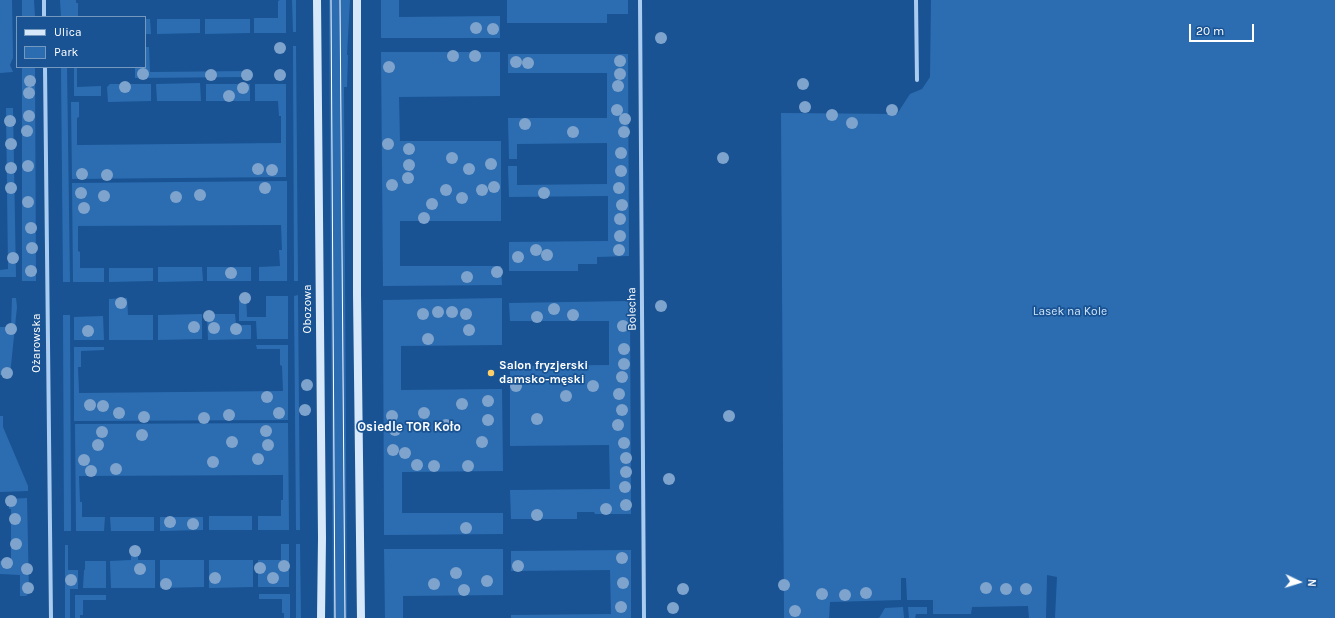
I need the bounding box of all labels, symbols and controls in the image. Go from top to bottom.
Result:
legend [16,16,146,68]
scale bar [1191,16,1256,42]
text: 20 m [1196,24,1224,38]
text: Ulica [54,25,82,39]
text: Park [54,45,78,59]
street label: Obozowa [301,285,315,333]
street label: Bolecha [624,287,640,331]
park label: Lasek na Kole [1033,305,1107,319]
street label: Ożarowska [30,313,44,373]
place label: Salon fryzjerski damsko-męski [499,359,588,387]
marker: Salon fryzjerski damsko-męski [486,368,496,378]
district label: Osiedle TOR Koło [357,419,461,435]
north arrow [1279,562,1319,602]
text: N [1305,578,1318,587]

